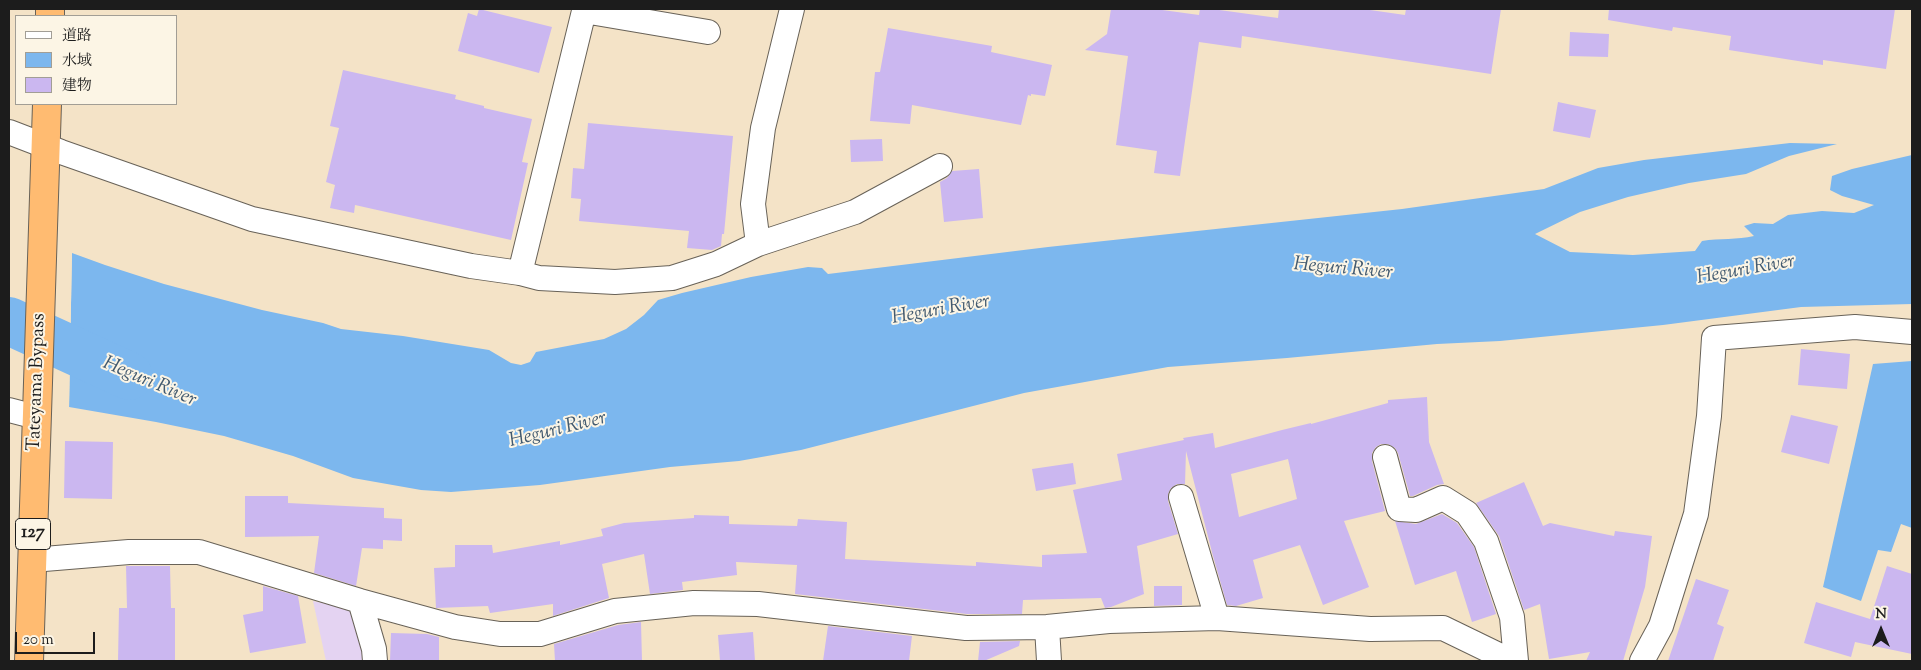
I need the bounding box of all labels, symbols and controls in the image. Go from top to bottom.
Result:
legend [15,15,178,105]
text: 道路 [62,26,92,47]
text: 水域 [62,51,92,72]
text: 建物 [62,76,92,97]
water label: Heguri River [1695,251,1797,291]
water label: Heguri River [1292,254,1394,286]
water label: Heguri River [890,291,992,331]
street label: Tateyama Bypass [24,313,52,451]
water label: Heguri River [99,353,199,413]
water label: Heguri River [507,407,609,455]
road number: 127 [15,518,50,550]
north arrow [1856,605,1906,655]
text: N [1875,605,1887,625]
scale bar [18,622,98,654]
text: 20 m [23,630,54,651]

